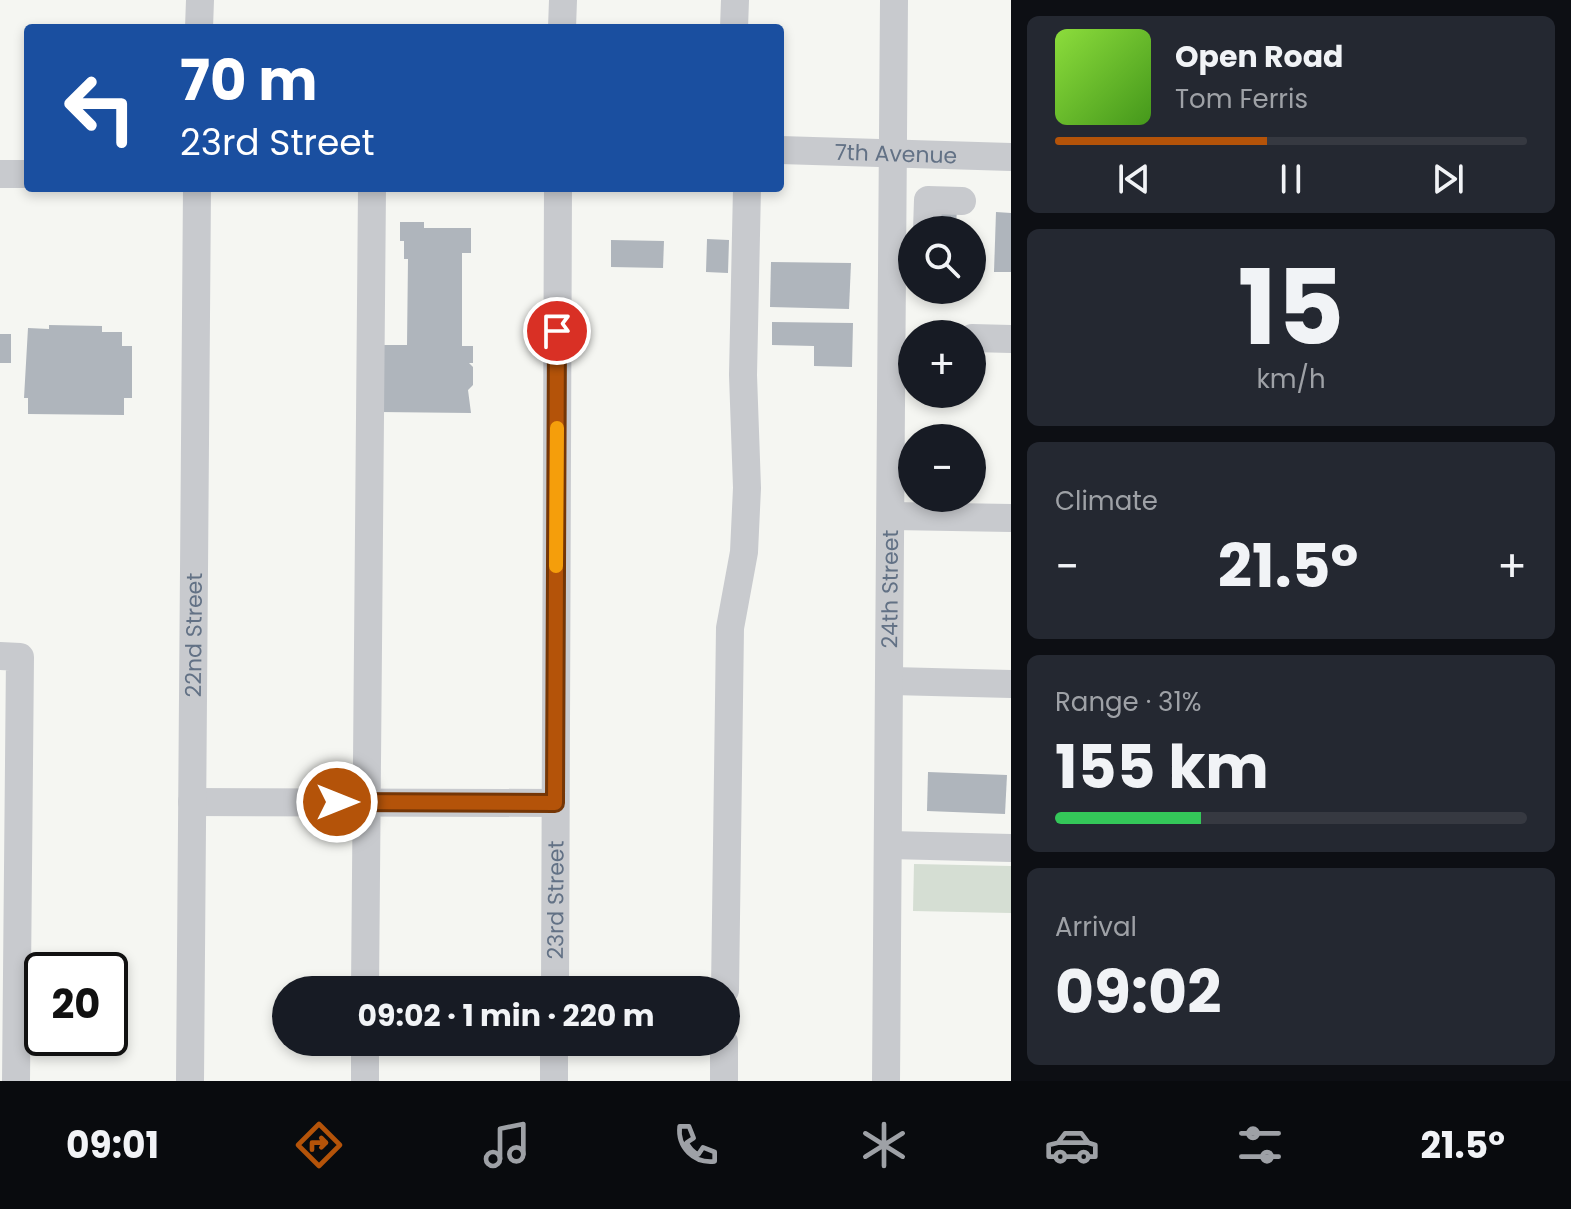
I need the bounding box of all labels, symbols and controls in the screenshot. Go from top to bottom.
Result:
text: Open Road [1175,35,1343,78]
text: 70 m [180,41,318,120]
icon: left [48,56,152,160]
text: Tom Ferris [1175,81,1308,117]
text: 23rd Street [180,117,375,168]
street label: 7th Avenue [834,137,958,171]
icon: previous [1112,157,1156,201]
icon: pause [1269,157,1313,201]
icon: next [1426,157,1470,201]
map controls [898,216,986,512]
button: search [898,216,986,304]
text: 15 [1238,235,1344,380]
pin [523,297,591,365]
icon: arrive [535,309,579,353]
button: + [898,320,986,408]
text: km/h [1256,361,1326,397]
button: − [898,424,986,512]
text: Climate [1055,483,1158,519]
text: 21.5° [1218,524,1358,608]
street label: 24th Street [874,529,906,649]
text: − [1055,536,1079,597]
text: + [1497,536,1527,597]
street label: 22nd Street [178,573,210,697]
text: Range · 31% [1055,684,1201,720]
text: 155 km [1055,725,1269,809]
position arrow [295,760,379,844]
street label: 23rd Street [540,840,572,960]
text: Arrival [1055,909,1137,945]
text: 09:02 [1055,950,1221,1034]
speed limit sign: 20 [24,952,128,1056]
text: 09:02 · 1 min · 220 m [357,994,655,1037]
icon: directions [291,1117,347,1173]
icon: music [479,1117,535,1173]
icon: phone [668,1117,724,1173]
icon: climate [856,1117,912,1173]
icon: car [1044,1117,1100,1173]
icon: filters [1232,1117,1288,1173]
text: 09:01 [66,1120,159,1171]
text: 21.5° [1421,1120,1505,1171]

